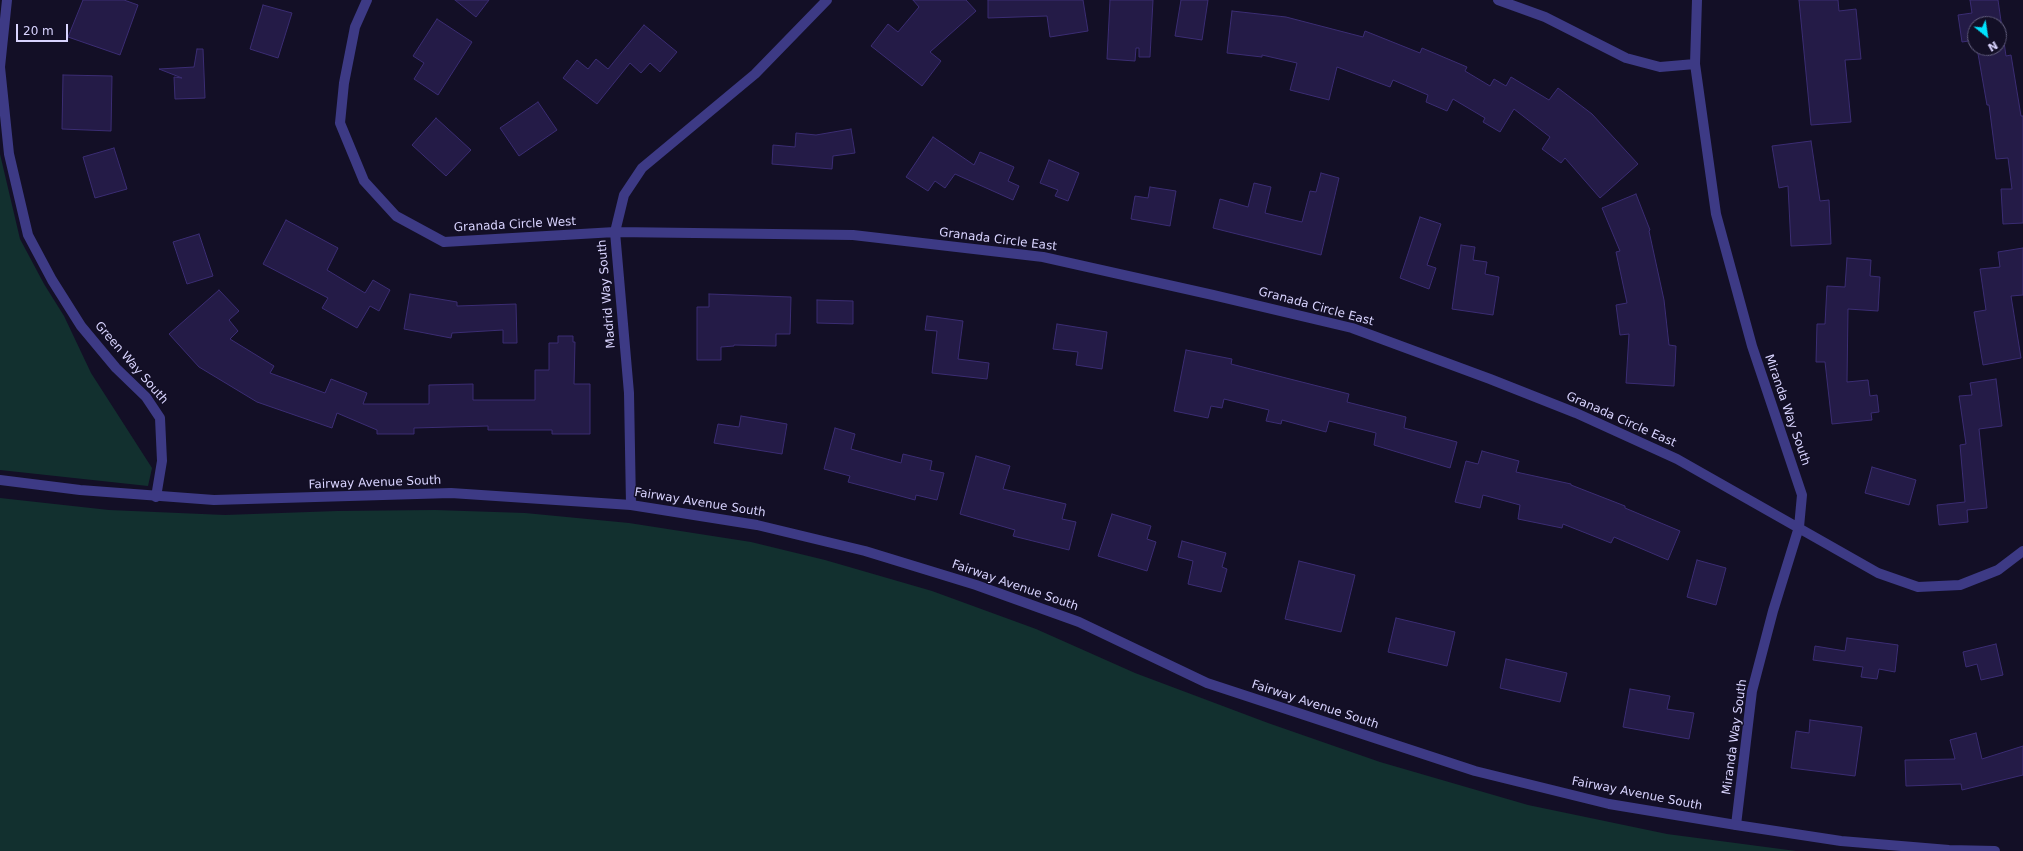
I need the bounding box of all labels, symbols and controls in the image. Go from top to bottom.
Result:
scale bar [18,16,70,42]
north arrow [1967,16,2007,56]
text: 20 m [23,24,54,38]
text: N [1986,38,2000,54]
street label: Granada Circle West [454,215,576,235]
street label: Granada Circle East [938,226,1058,254]
street label: Madrid Way South [595,239,619,349]
street label: Granada Circle East [1257,285,1375,329]
street label: Green Way South [91,319,171,407]
street label: Miranda Way South [1761,353,1813,467]
street label: Granada Circle East [1564,389,1678,451]
street label: Fairway Avenue South [308,473,442,493]
street label: Fairway Avenue South [633,486,767,520]
street label: Fairway Avenue South [950,558,1080,614]
street label: Fairway Avenue South [1250,678,1380,732]
street label: Miranda Way South [1720,678,1750,796]
street label: Fairway Avenue South [1570,774,1704,814]

